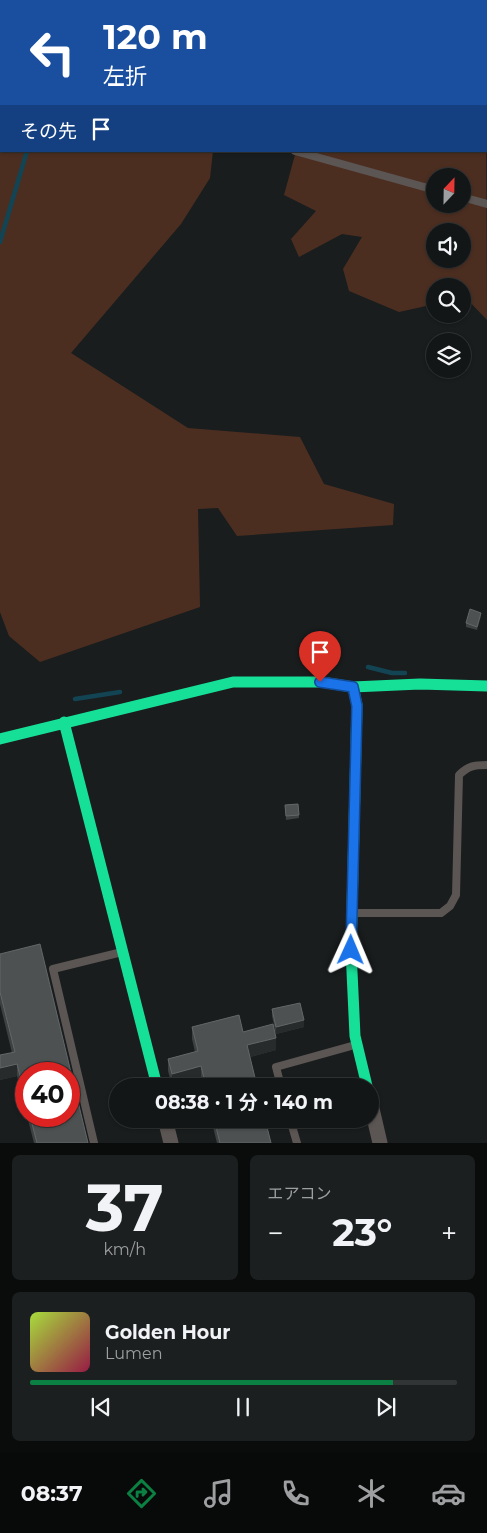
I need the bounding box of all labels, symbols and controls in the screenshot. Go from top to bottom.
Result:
text: 120 m [103,15,208,58]
icon: left [20,20,85,85]
text: 左折 [103,63,147,90]
icon: arrive [87,115,115,143]
text: その先 [20,120,77,143]
north arrow [426,168,471,212]
map controls [426,168,471,378]
button: sound [426,223,471,268]
button: search [426,278,471,323]
button: layers [426,333,471,378]
pin [299,631,341,682]
icon: arrive [306,638,334,666]
position arrow [324,923,376,975]
speed limit sign: 40 [15,1062,80,1127]
text: 08:38 · 1 分 · 140 m [155,1091,333,1114]
text: 37 [86,1168,164,1247]
text: エアコン [268,1184,332,1203]
text: 23° [332,1209,392,1256]
text: − [268,1216,284,1250]
text: + [441,1216,457,1250]
text: km/h [103,1240,146,1259]
text: Golden Hour [105,1321,231,1344]
text: Lumen [105,1344,163,1363]
icon: previous [87,1393,115,1421]
icon: pause [229,1393,257,1421]
icon: next [372,1393,400,1421]
icon: directions [124,1476,159,1511]
icon: music [201,1476,236,1511]
icon: phone [278,1476,313,1511]
icon: climate [354,1476,389,1511]
icon: car [431,1476,466,1511]
text: 08:37 [21,1480,83,1507]

